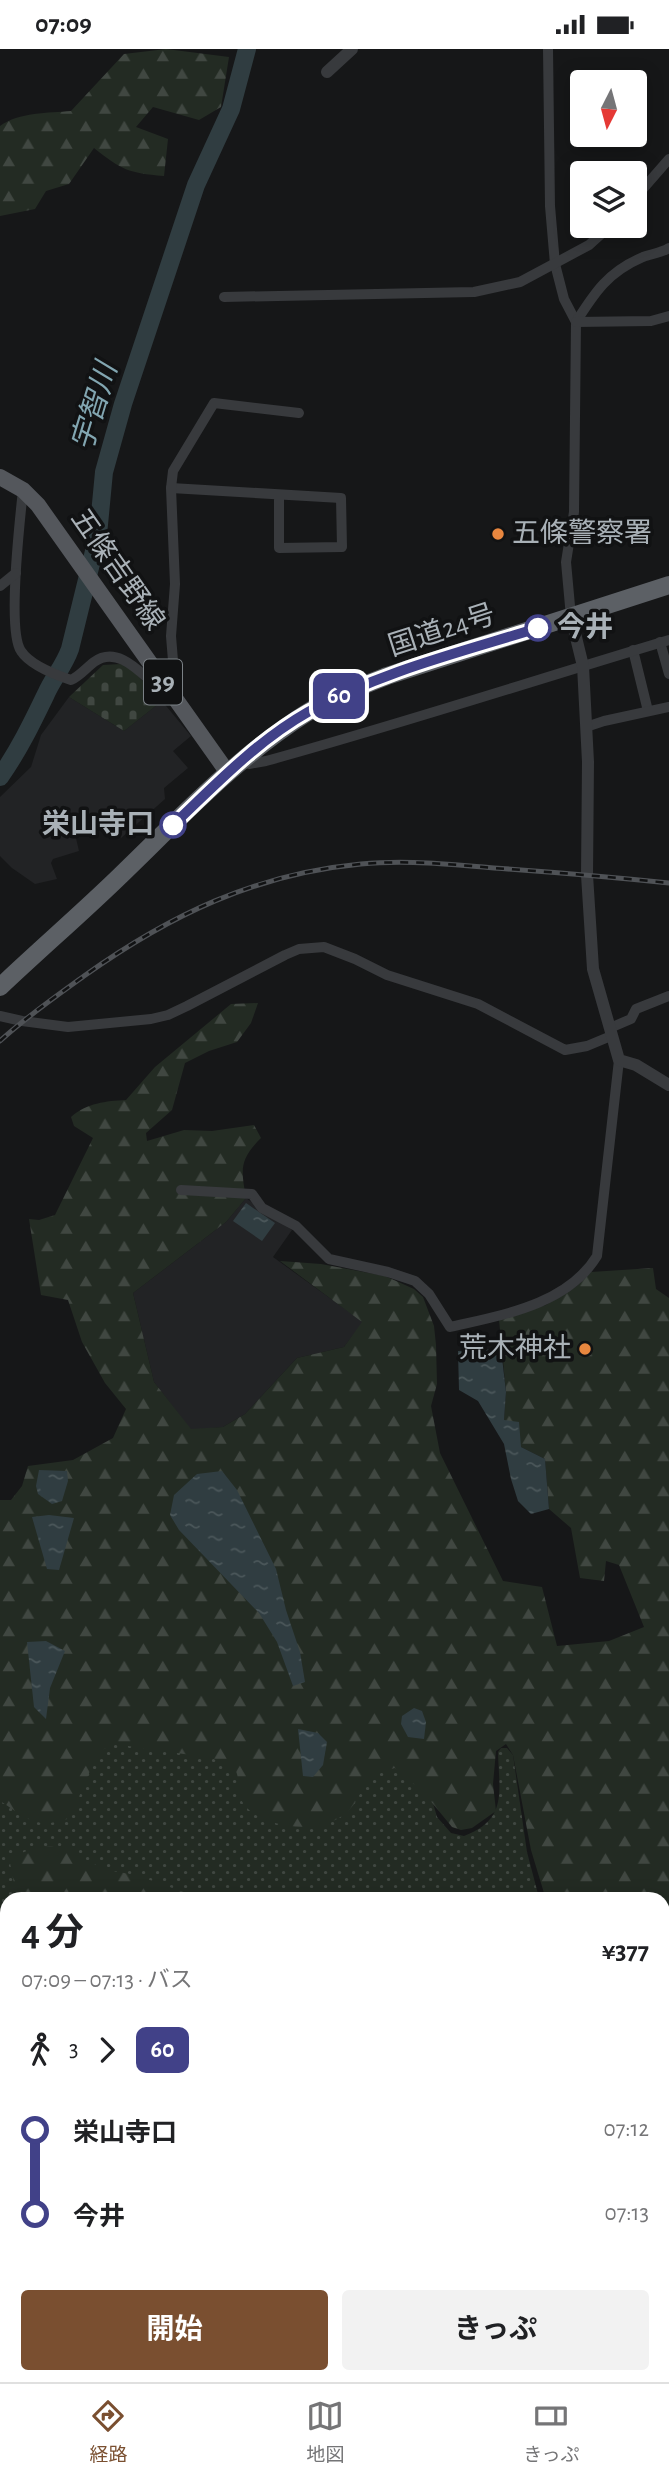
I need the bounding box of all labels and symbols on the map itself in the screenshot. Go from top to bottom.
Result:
north arrow [570,70,648,147]
water label: 宇智川 [66,356,123,454]
street label: 五條吉野線 [65,503,170,635]
place label: 五條警察署 [512,518,652,548]
marker: 五條警察署 [490,526,506,542]
street label: 国道24号 [385,599,499,661]
place label: 今井 [557,612,613,642]
marker: 今井 [525,615,551,641]
road number: 39 [144,659,182,705]
line badge: 60 [308,673,370,719]
place label: 栄山寺口 [42,808,154,839]
marker: 栄山寺口 [160,812,186,838]
place label: 荒木神社 [459,1333,571,1363]
marker: 荒木神社 [577,1341,593,1357]

